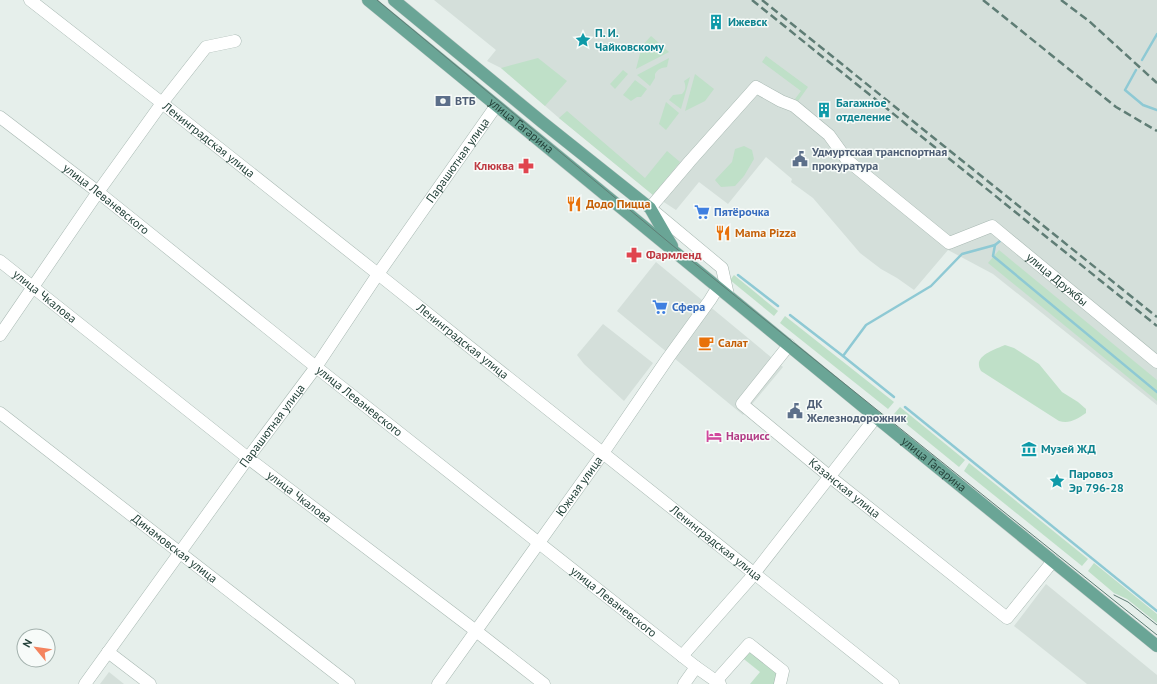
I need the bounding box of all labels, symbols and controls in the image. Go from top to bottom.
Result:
building icon: Ижевск [707,13,725,31]
place label: Ижевск [728,14,768,29]
place label: П. И. Чайковскому [595,25,664,54]
place icon: П. И. Чайковскому [574,31,592,49]
bank icon: ВТБ [434,92,452,110]
place label: ВТБ [455,93,476,108]
street label: улица Гагарина [486,94,557,156]
place label: Багажное отделение [836,95,891,124]
street label: Ленинградская улица [159,98,258,181]
building icon: Багажное отделение [815,101,833,119]
street label: Парашютная улица [423,115,492,205]
place label: Удмуртская транспортная прокуратура [811,144,947,173]
public building icon: Удмуртская транспортная прокуратура [791,150,809,168]
pharmacy icon: Клюква [517,157,535,175]
place label: Клюква [474,158,514,173]
street label: улица Леваневского [60,160,153,237]
restaurant icon: Додо Пицца [565,195,583,213]
place label: Додо Пицца [586,196,650,211]
supermarket icon: Пятёрочка [693,203,711,221]
place label: Пятёрочка [714,204,770,219]
restaurant icon: Mama Pizza [714,224,732,242]
place label: Mama Pizza [735,225,796,240]
pharmacy icon: Фармленд [625,246,643,264]
place label: Фармленд [646,247,702,262]
street label: улица Дружбы [1023,249,1091,309]
street label: улица Чкалова [10,266,80,326]
supermarket icon: Сфера [651,298,669,316]
street label: Ленинградская улица [413,299,512,382]
place label: Сфера [672,299,705,314]
cafe icon: Салат [697,334,715,352]
place label: Салат [718,335,748,350]
street label: улица Леваневского [313,362,406,439]
street label: Парашютная улица [236,381,308,470]
place label: ДК Железнодорожник [806,396,906,425]
public building icon: ДК Железнодорожник [786,402,804,420]
hotel icon: Нарцисс [705,427,723,445]
place label: Нарцисс [726,428,770,443]
street label: улица Гагарина [899,433,970,495]
museum icon: Музей ЖД [1020,440,1038,458]
place label: Музей ЖД [1041,441,1097,456]
street label: Южная улица [552,453,605,519]
street label: Казанская улица [806,454,884,521]
place label: Паровоз Эр 796-28 [1069,466,1124,495]
street label: улица Чкалова [264,467,335,526]
place icon: Паровоз Эр 796-28 [1048,472,1066,490]
street label: Ленинградская улица [667,501,765,584]
street label: Динамовская улица [129,510,221,586]
street label: улица Леваневского [568,563,660,640]
north arrow [16,628,56,668]
text: N [19,637,35,650]

